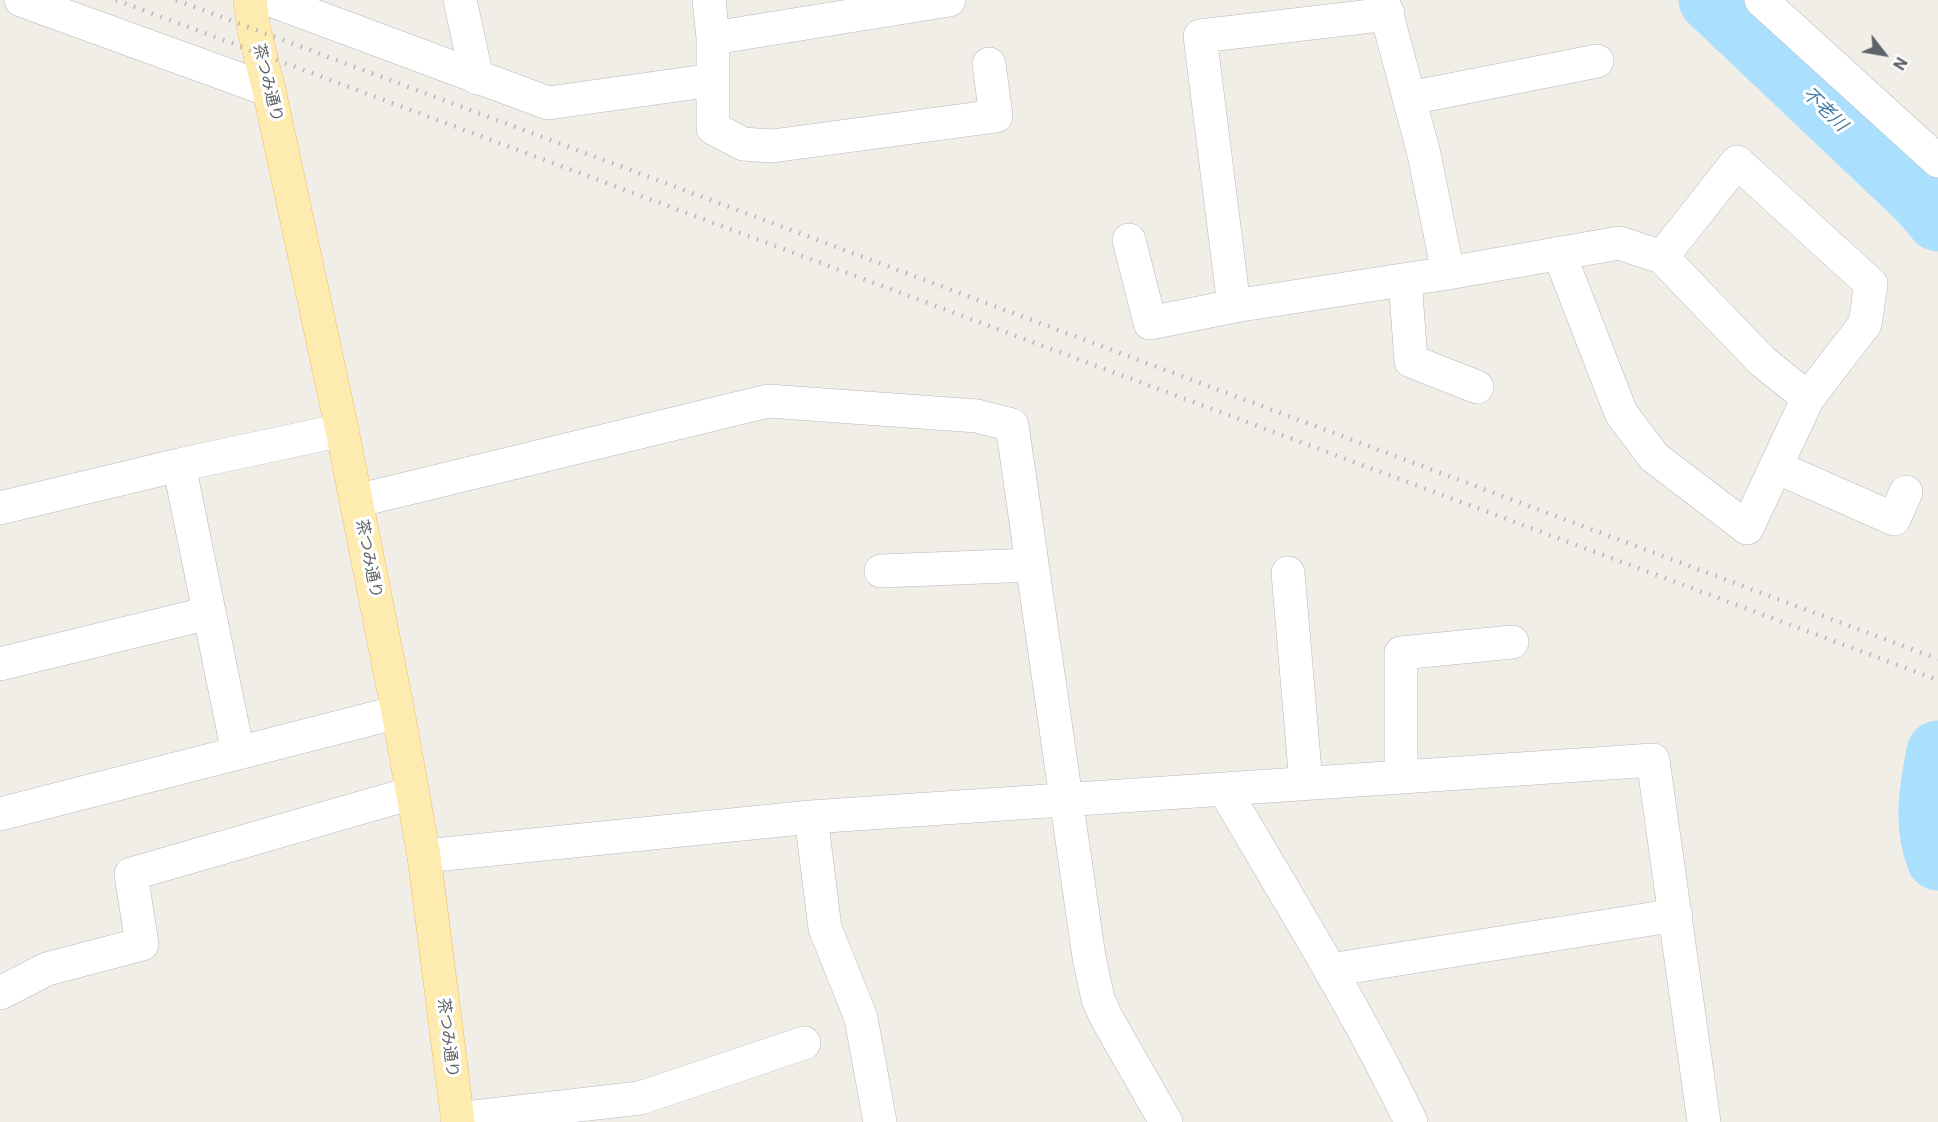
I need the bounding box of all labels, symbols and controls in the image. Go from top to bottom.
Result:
north arrow [1854,24,1914,84]
street label: 茶つみ通り [248,42,286,124]
text: N [1889,54,1911,73]
water label: 不老川 [1797,83,1851,137]
street label: 茶つみ通り [351,518,385,600]
street label: 茶つみ通り [433,997,461,1079]

